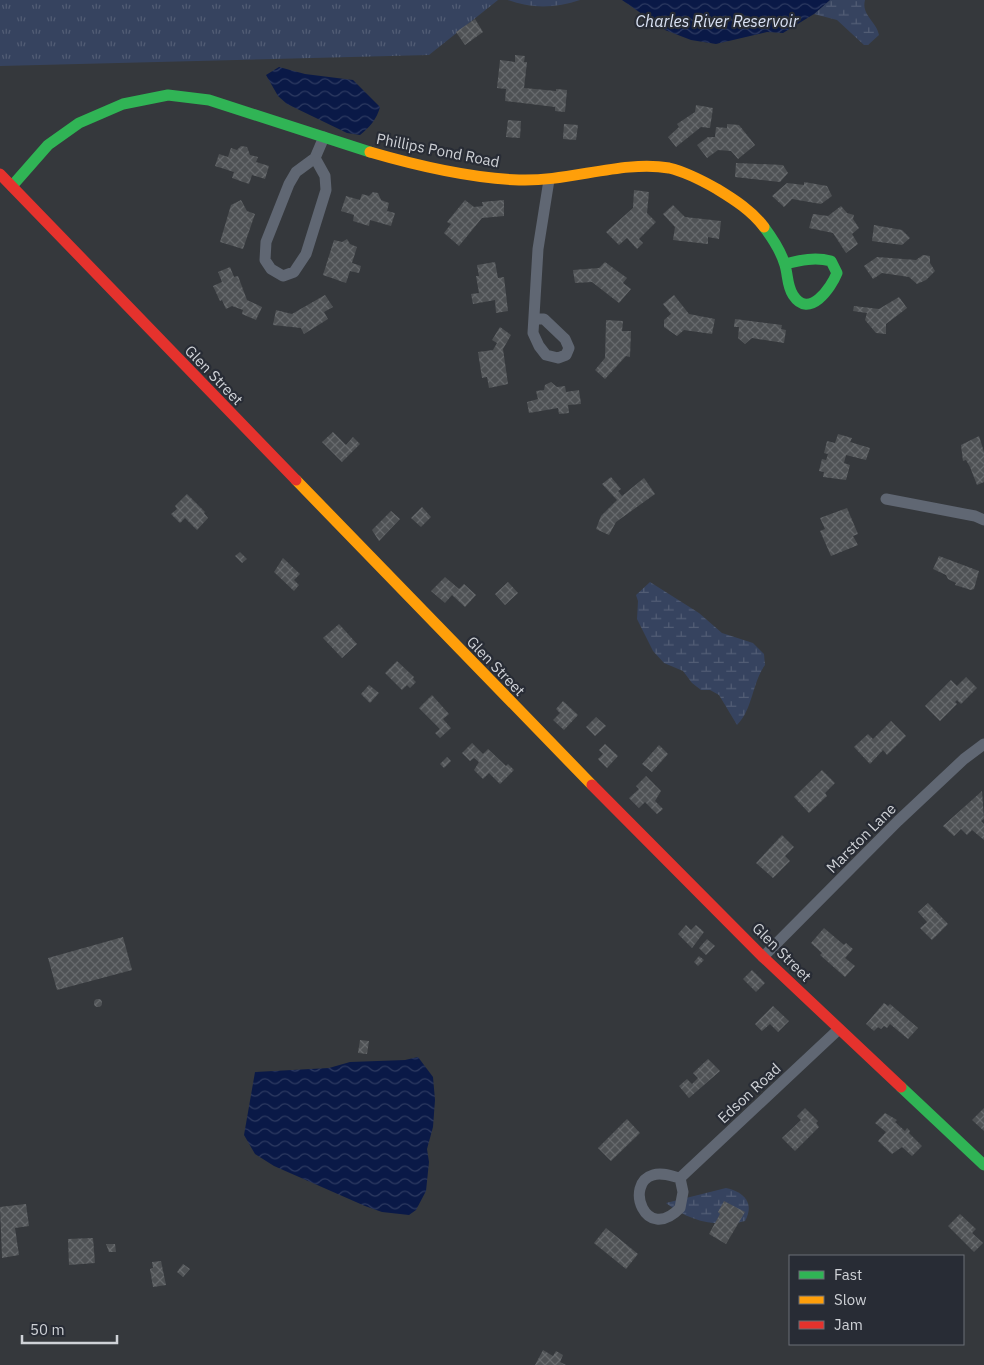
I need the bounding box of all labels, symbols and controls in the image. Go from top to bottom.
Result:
water label: Charles River Reservoir [635,11,800,31]
street label: Phillips Pond Road [375,129,501,171]
street label: Glen Street [181,341,247,409]
street label: Glen Street [463,632,529,700]
street label: Marston Lane [822,799,900,877]
street label: Glen Street [748,918,816,986]
street label: Edson Road [713,1059,785,1127]
legend [789,1255,964,1345]
text: Fast [834,1265,862,1284]
text: Slow [834,1290,867,1309]
scale bar [22,1312,118,1344]
text: Jam [834,1315,863,1334]
text: 50 m [30,1320,65,1339]

